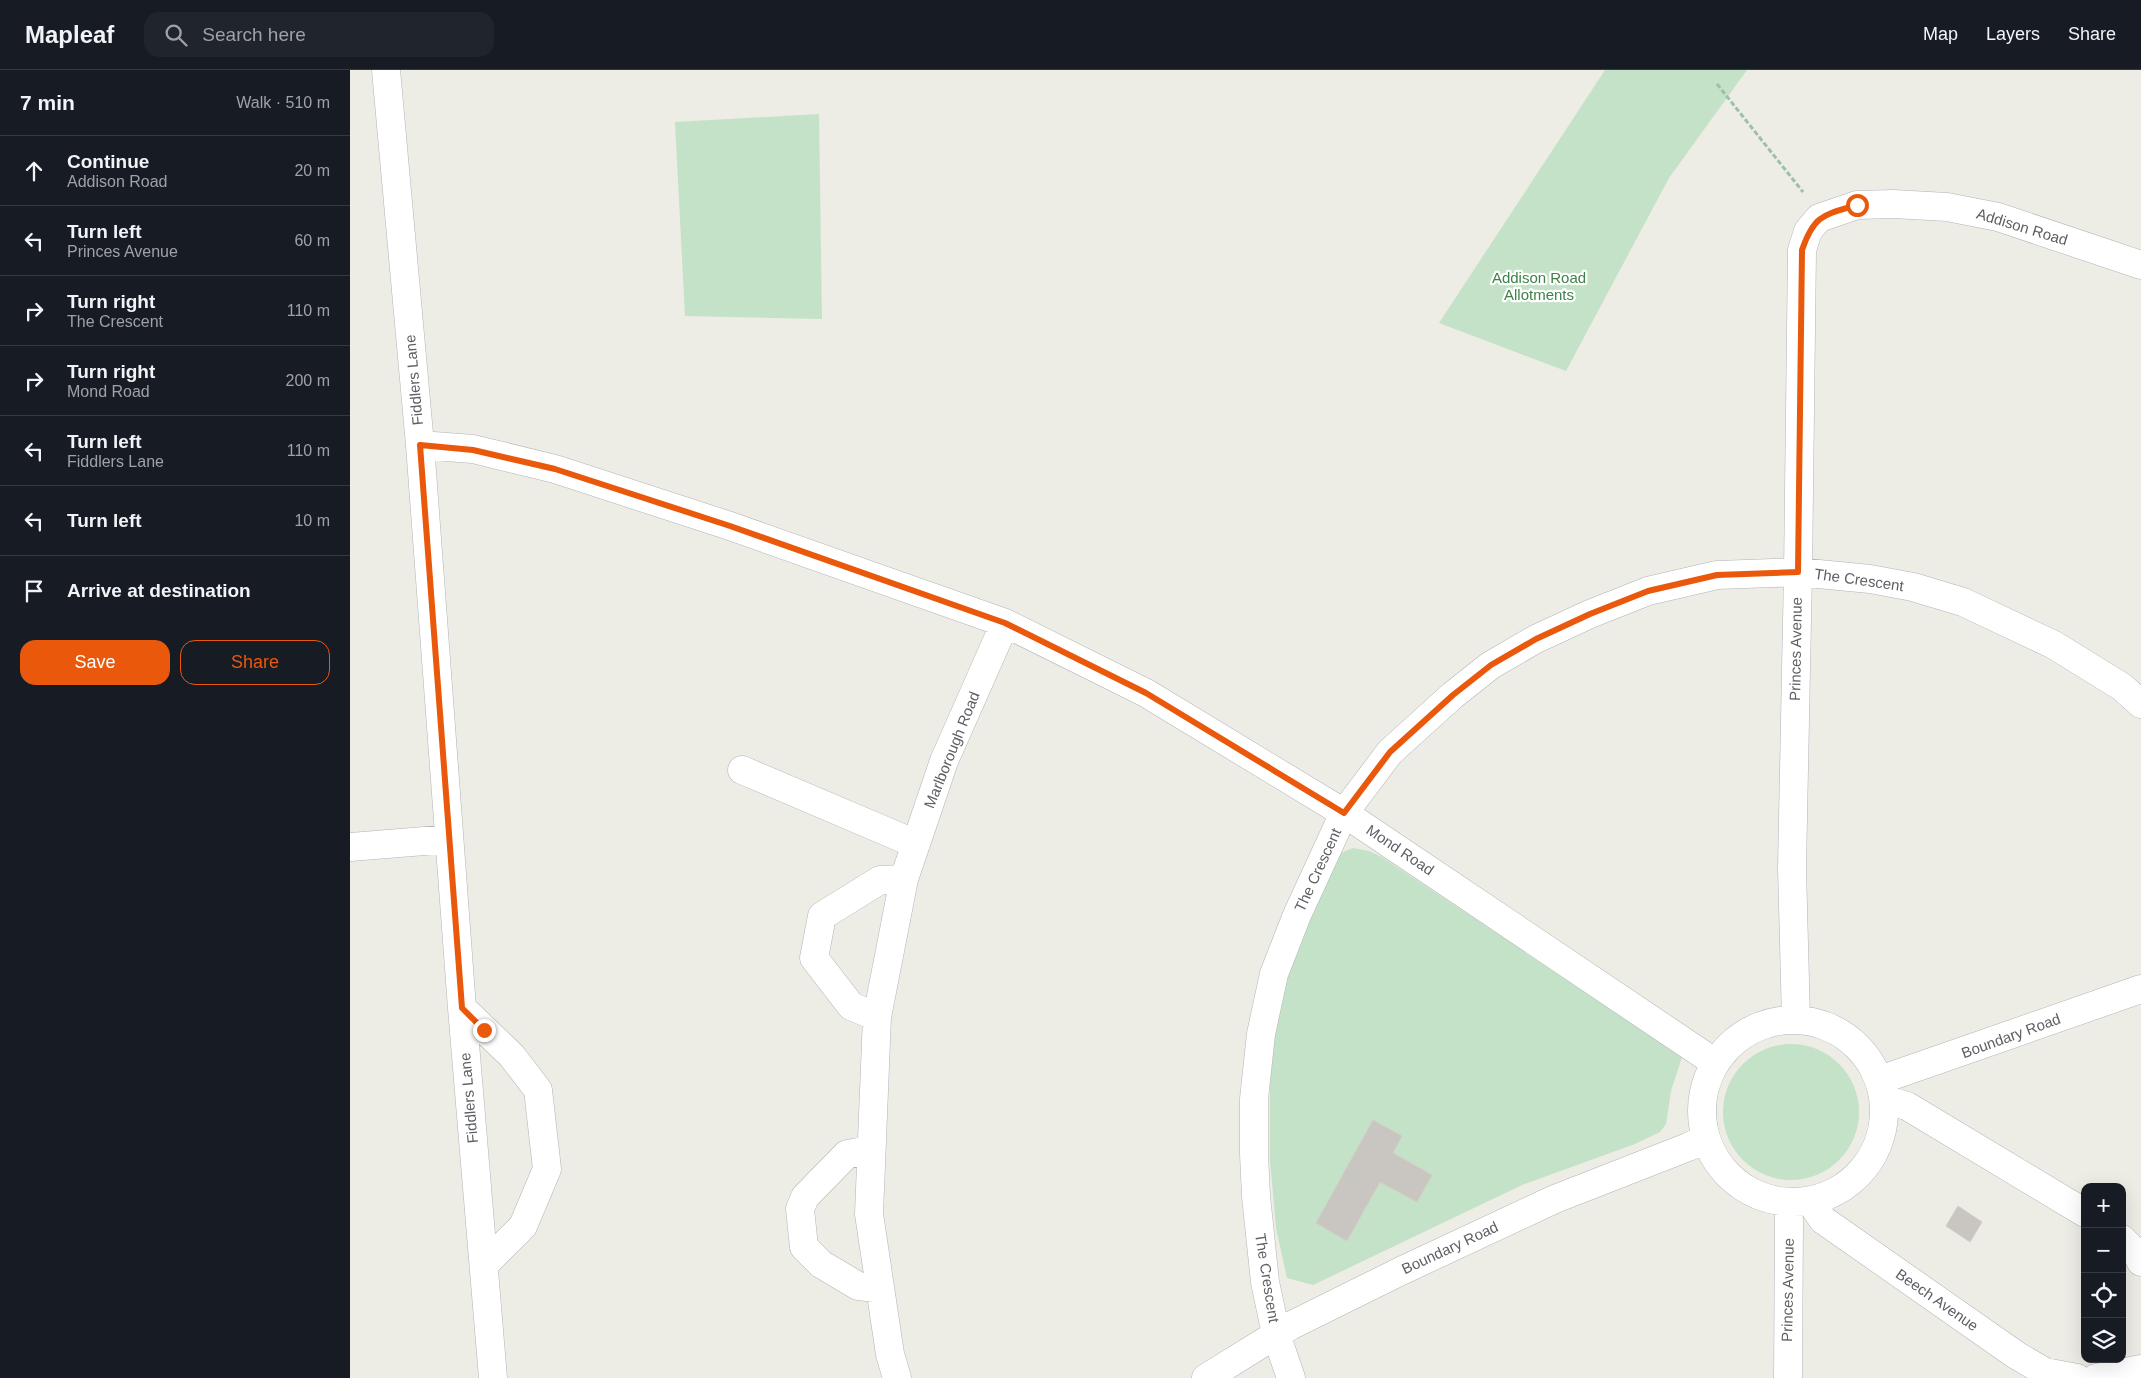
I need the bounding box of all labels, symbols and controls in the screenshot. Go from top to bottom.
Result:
search box [144,12,494,57]
text: Mapleaf [25,21,114,48]
icon: search [162,21,190,49]
text: Search here [202,24,306,45]
text: Map [1923,24,1958,44]
text: Layers [1986,24,2040,44]
text: Share [2068,24,2116,44]
text: 7 min [20,91,75,114]
text: Walk · 510 m [236,94,330,111]
text: Continue [67,151,149,172]
icon: ahead [20,157,48,185]
text: 20 m [294,162,330,179]
text: Addison Road [67,173,168,190]
route start [1846,194,1869,217]
street label: Addison Road [1975,205,2070,248]
text: Turn left [67,221,142,242]
icon: left [20,227,48,255]
text: 60 m [294,232,330,249]
text: Princes Avenue [67,243,178,260]
park label: Addison Road Allotments [1492,269,1586,303]
text: Turn right [67,291,155,312]
icon: right [20,297,48,325]
text: 110 m [287,302,330,319]
text: The Crescent [67,313,163,330]
street label: Fiddlers Lane [401,334,426,426]
text: Turn right [67,361,155,382]
icon: right [20,367,48,395]
text: 200 m [286,372,330,389]
text: Mond Road [67,383,150,400]
text: Turn left [67,431,142,452]
icon: left [20,437,48,465]
text: 110 m [287,442,330,459]
text: Fiddlers Lane [67,453,164,470]
icon: left [20,507,48,535]
text: Turn left [67,510,142,531]
text: 10 m [294,512,330,529]
street label: The Crescent [1813,565,1906,594]
icon: arrive [20,577,48,605]
text: Arrive at destination [67,580,251,601]
street label: Princes Avenue [1786,597,1805,701]
button: Save [20,640,170,685]
button: Share [180,640,330,685]
street label: Marlborough Road [920,689,983,811]
street label: Mond Road [1363,821,1437,878]
street label: The Crescent [1291,825,1345,914]
street label: Boundary Road [1959,1010,2063,1061]
route end [473,1019,496,1042]
street label: Fiddlers Lane [456,1052,481,1144]
map controls [2081,1183,2126,1363]
button: + [2081,1183,2126,1228]
street label: Boundary Road [1399,1218,1501,1277]
button: − [2081,1228,2126,1273]
street label: The Crescent [1252,1232,1283,1325]
street label: Princes Avenue [1778,1238,1797,1342]
street label: Beech Avenue [1893,1265,1982,1334]
button: locate [2081,1273,2126,1318]
button: layers [2081,1318,2126,1363]

